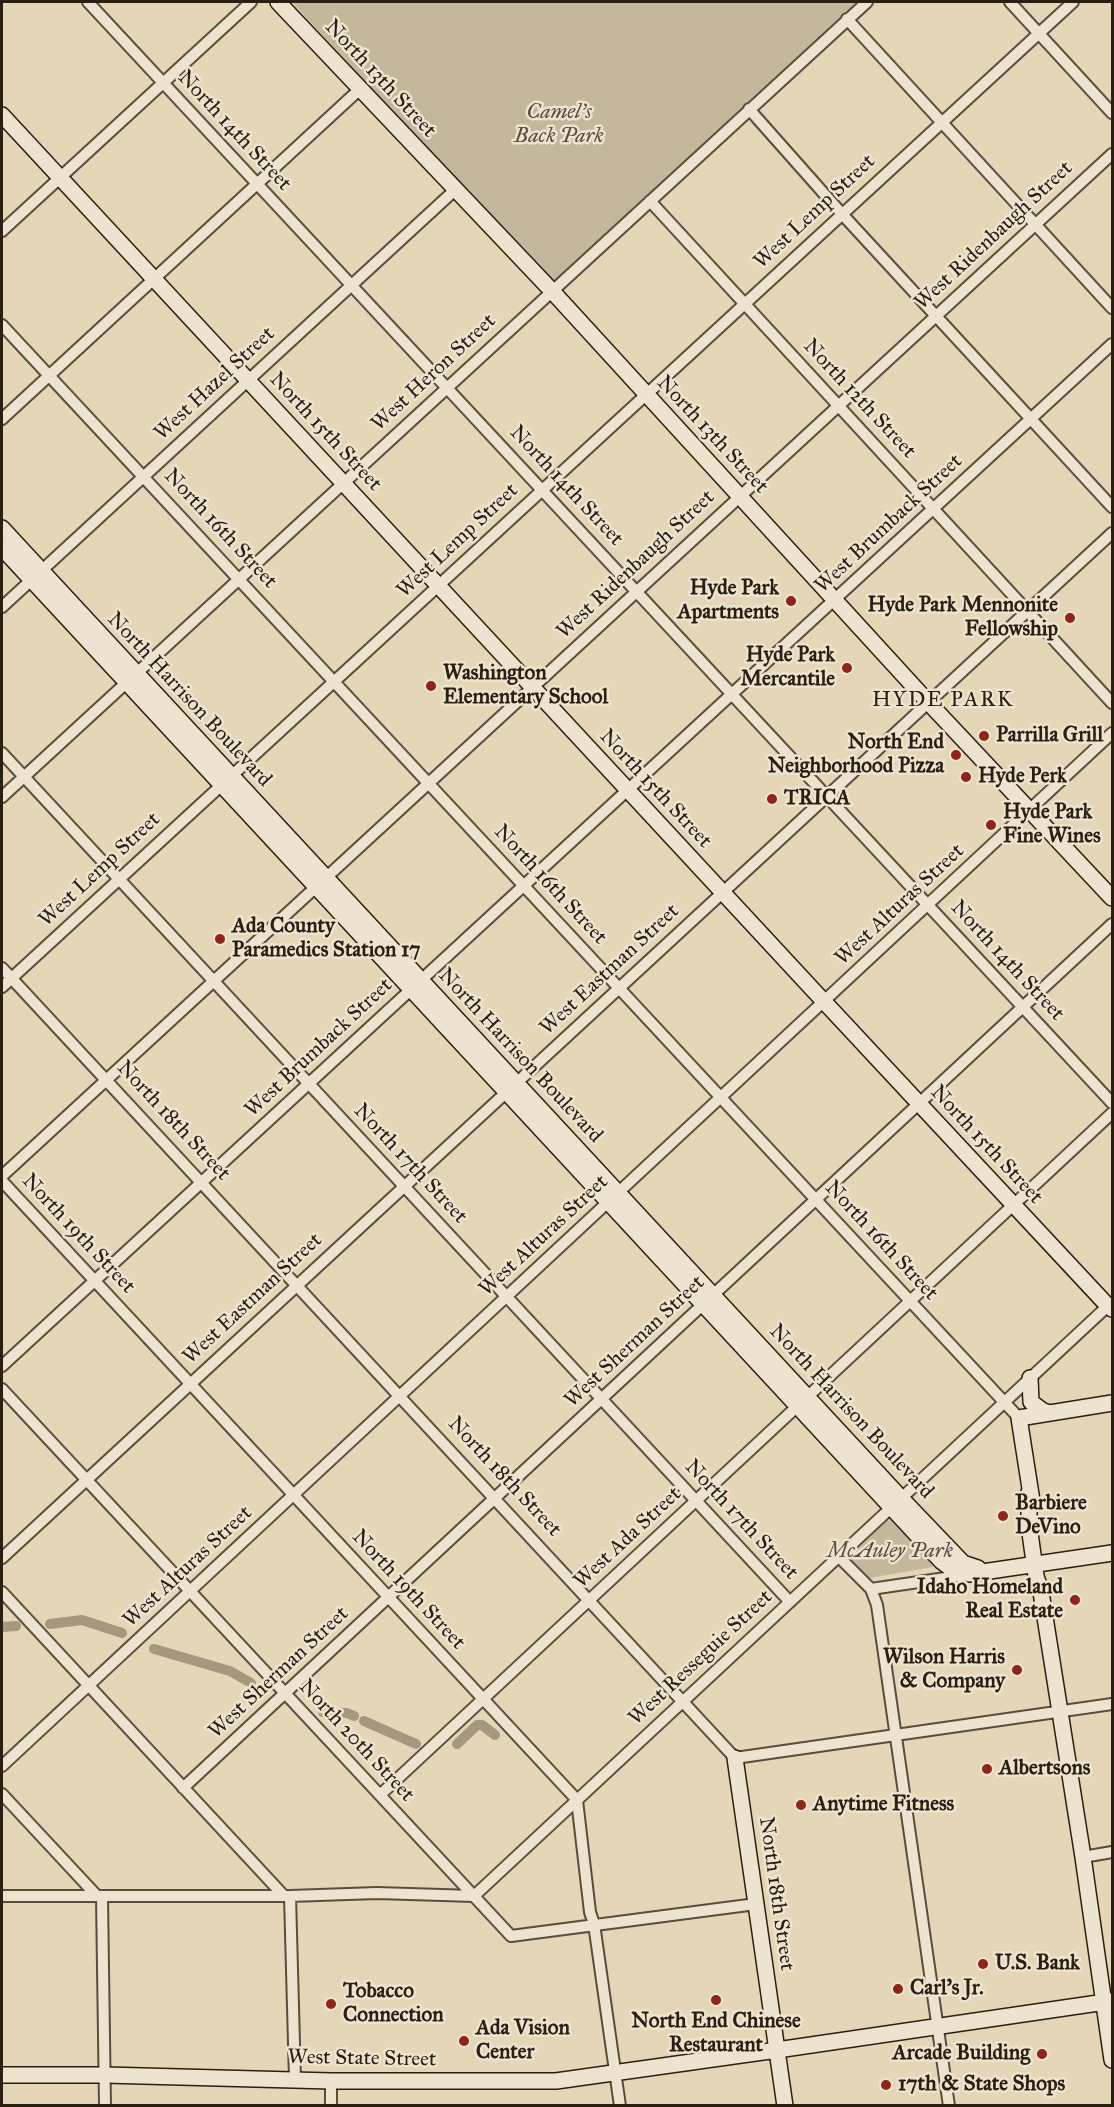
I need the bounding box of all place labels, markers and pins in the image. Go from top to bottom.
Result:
place label: Hyde Park Apartments [677,576,779,626]
place label: Hyde Park Mennonite Fellowship [867,593,1058,643]
marker: Hyde Park Apartments [784,594,798,608]
marker: Hyde Park Mennonite Fellowship [1063,611,1077,625]
place label: Hyde Park Mercantile [740,643,835,693]
place label: Washington Elementary School [443,661,608,711]
marker: Hyde Park Mercantile [840,661,854,675]
marker: Washington Elementary School [424,679,438,693]
place label: Parrilla Grill [996,723,1103,749]
marker: Parrilla Grill [977,729,991,743]
place label: North End Neighborhood Pizza [768,730,944,780]
marker: North End Neighborhood Pizza [949,748,963,762]
place label: Hyde Perk [978,764,1067,790]
marker: Hyde Perk [959,770,973,784]
place label: TRICA [784,786,850,812]
marker: TRICA [765,792,779,806]
place label: Hyde Park Fine Wines [1003,800,1101,850]
marker: Hyde Park Fine Wines [984,818,998,832]
place label: Ada County Paramedics Station 17 [232,914,420,964]
marker: Ada County Paramedics Station 17 [213,932,227,946]
place label: Barbiere DeVino [1015,1491,1087,1541]
marker: Barbiere DeVino [996,1509,1010,1523]
place label: Idaho Homeland Real Estate [917,1575,1063,1625]
marker: Idaho Homeland Real Estate [1068,1593,1082,1607]
place label: Wilson Harris & Company [883,1645,1005,1695]
marker: Wilson Harris & Company [1010,1663,1024,1677]
place label: Albertsons [999,1756,1090,1782]
marker: Albertsons [980,1762,994,1776]
place label: Anytime Fitness [813,1792,954,1818]
marker: Anytime Fitness [794,1798,808,1812]
place label: U.S. Bank [995,1951,1080,1977]
marker: U.S. Bank [976,1957,990,1971]
place label: Carl's Jr. [910,1976,984,2002]
place label: Tobacco Connection [343,1979,444,2029]
marker: Carl's Jr. [891,1982,905,1996]
marker: North End Chinese Restaurant [709,1993,723,2007]
marker: Tobacco Connection [324,1997,338,2011]
place label: North End Chinese Restaurant [631,2009,801,2059]
place label: Ada Vision Center [476,2016,570,2066]
marker: Ada Vision Center [457,2034,471,2048]
place label: Arcade Building [893,2041,1030,2067]
marker: Arcade Building [1035,2047,1049,2061]
place label: 17th & State Shops [898,2072,1065,2098]
marker: 17th & State Shops [879,2078,893,2092]

